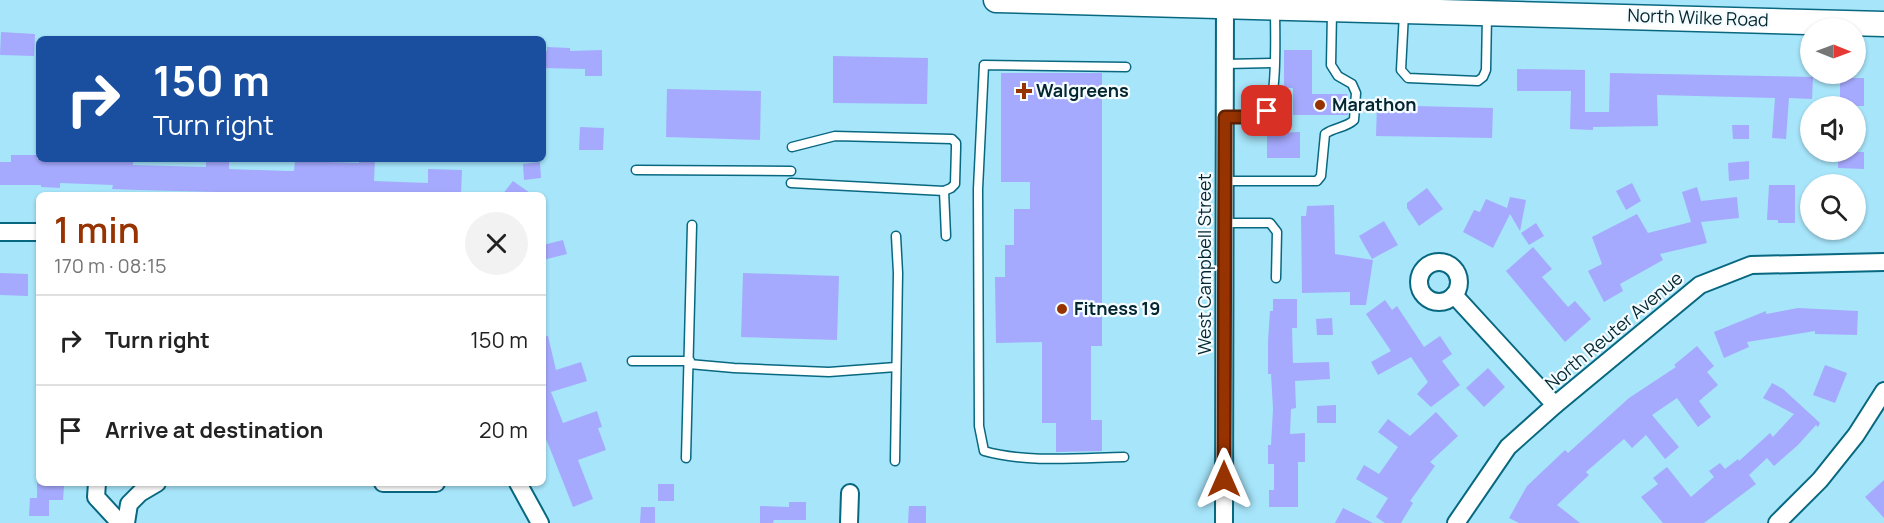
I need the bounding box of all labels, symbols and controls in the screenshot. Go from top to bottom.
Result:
street label: North Wilke Road [1627,3,1769,31]
north arrow [1800,18,1866,84]
map controls [1800,18,1866,240]
text: 150 m [153,51,270,109]
icon: right [54,60,132,138]
place label: Walgreens [1036,78,1129,102]
marker: Walgreens [1017,84,1031,98]
pin [1241,85,1292,136]
place label: Marathon [1332,92,1417,116]
icon: arrive [1250,94,1283,127]
button: sound [1800,96,1866,162]
marker: Marathon [1313,98,1327,112]
text: Turn right [153,106,274,143]
street label: West Campbell Street [1192,173,1216,355]
button: search [1800,174,1866,240]
text: 1 min [54,205,140,254]
button: close [465,212,528,275]
text: 170 m · 08:15 [54,252,167,279]
street label: North Reuter Avenue [1540,266,1687,395]
place label: Fitness 19 [1074,296,1160,320]
marker: Fitness 19 [1055,302,1069,316]
icon: right [54,324,87,357]
text: Turn right [105,325,210,355]
text: 150 m [470,325,528,355]
icon: arrive [54,414,87,447]
text: Arrive at destination [105,415,323,445]
text: 20 m [479,415,528,445]
position arrow [1192,447,1256,511]

